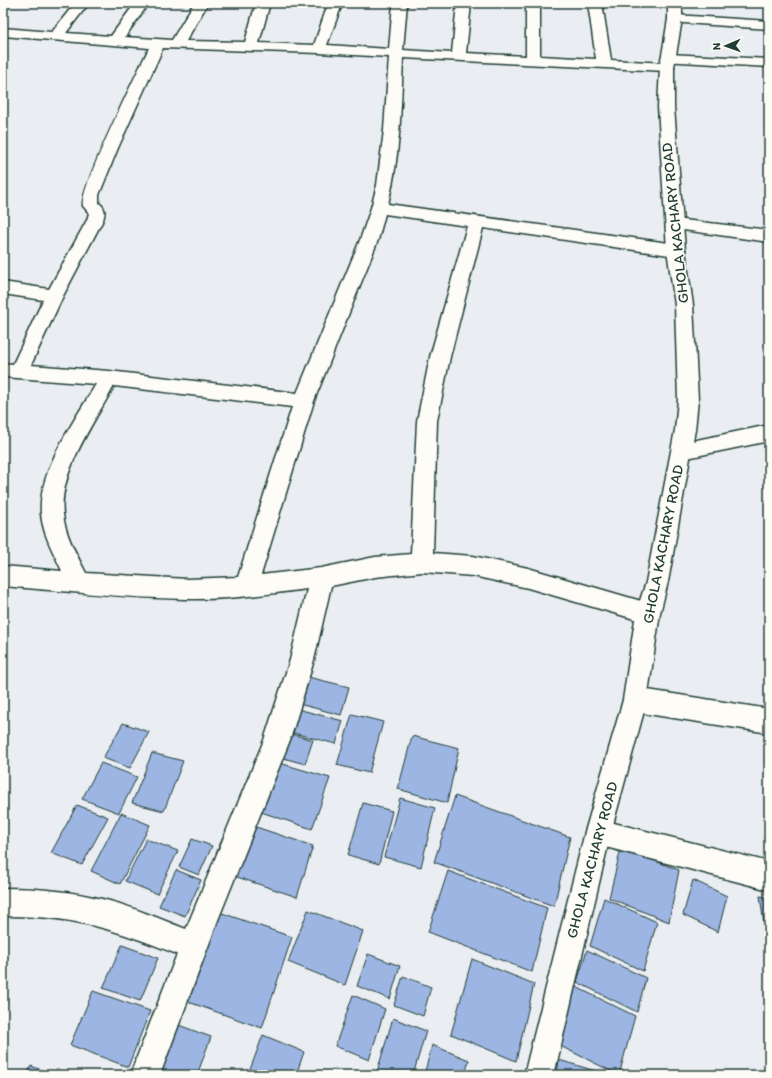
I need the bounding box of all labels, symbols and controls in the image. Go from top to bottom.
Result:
north arrow [706,26,746,66]
text: N [710,42,723,50]
street label: GHOLA KACHARY ROAD [658,142,692,304]
street label: GHOLA KACHARY ROAD [639,463,687,625]
street label: GHOLA KACHARY ROAD [562,780,622,940]

